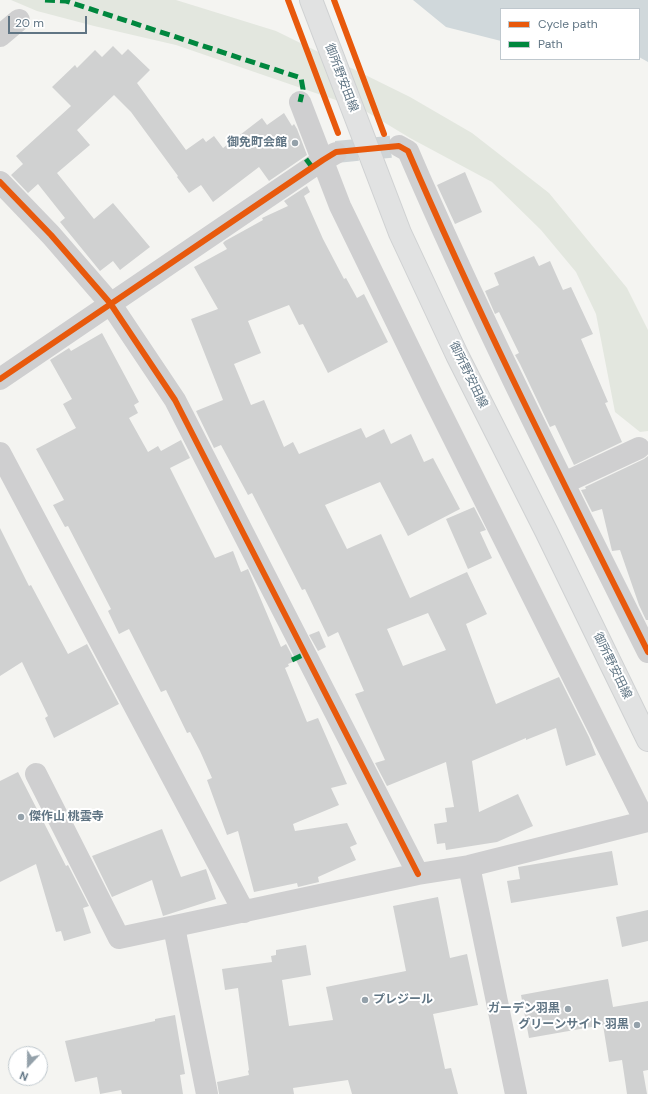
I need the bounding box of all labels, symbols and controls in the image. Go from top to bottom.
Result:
scale bar [10,8,89,34]
legend [500,8,640,60]
text: 20 m [15,15,44,31]
text: Cycle path [538,16,598,32]
text: Path [538,36,563,52]
street label: 御所野安田線 [321,42,361,114]
place label: 御免町会館 [227,136,287,150]
marker: 御免町会館 [290,138,300,148]
street label: 御所野安田線 [446,339,490,411]
street label: 御所野安田線 [590,630,634,702]
place label: 傑作山 桃雲寺 [29,810,104,824]
marker: 傑作山 桃雲寺 [16,812,26,822]
place label: プレジール [373,993,433,1007]
marker: プレジール [360,995,370,1005]
place label: ガーデン羽黒 [488,1002,560,1016]
marker: ガーデン羽黒 [563,1004,573,1014]
place label: グリーンサイト 羽黒 [518,1018,629,1032]
marker: グリーンサイト 羽黒 [632,1020,642,1030]
north arrow [8,1046,48,1086]
text: N [18,1068,30,1084]

